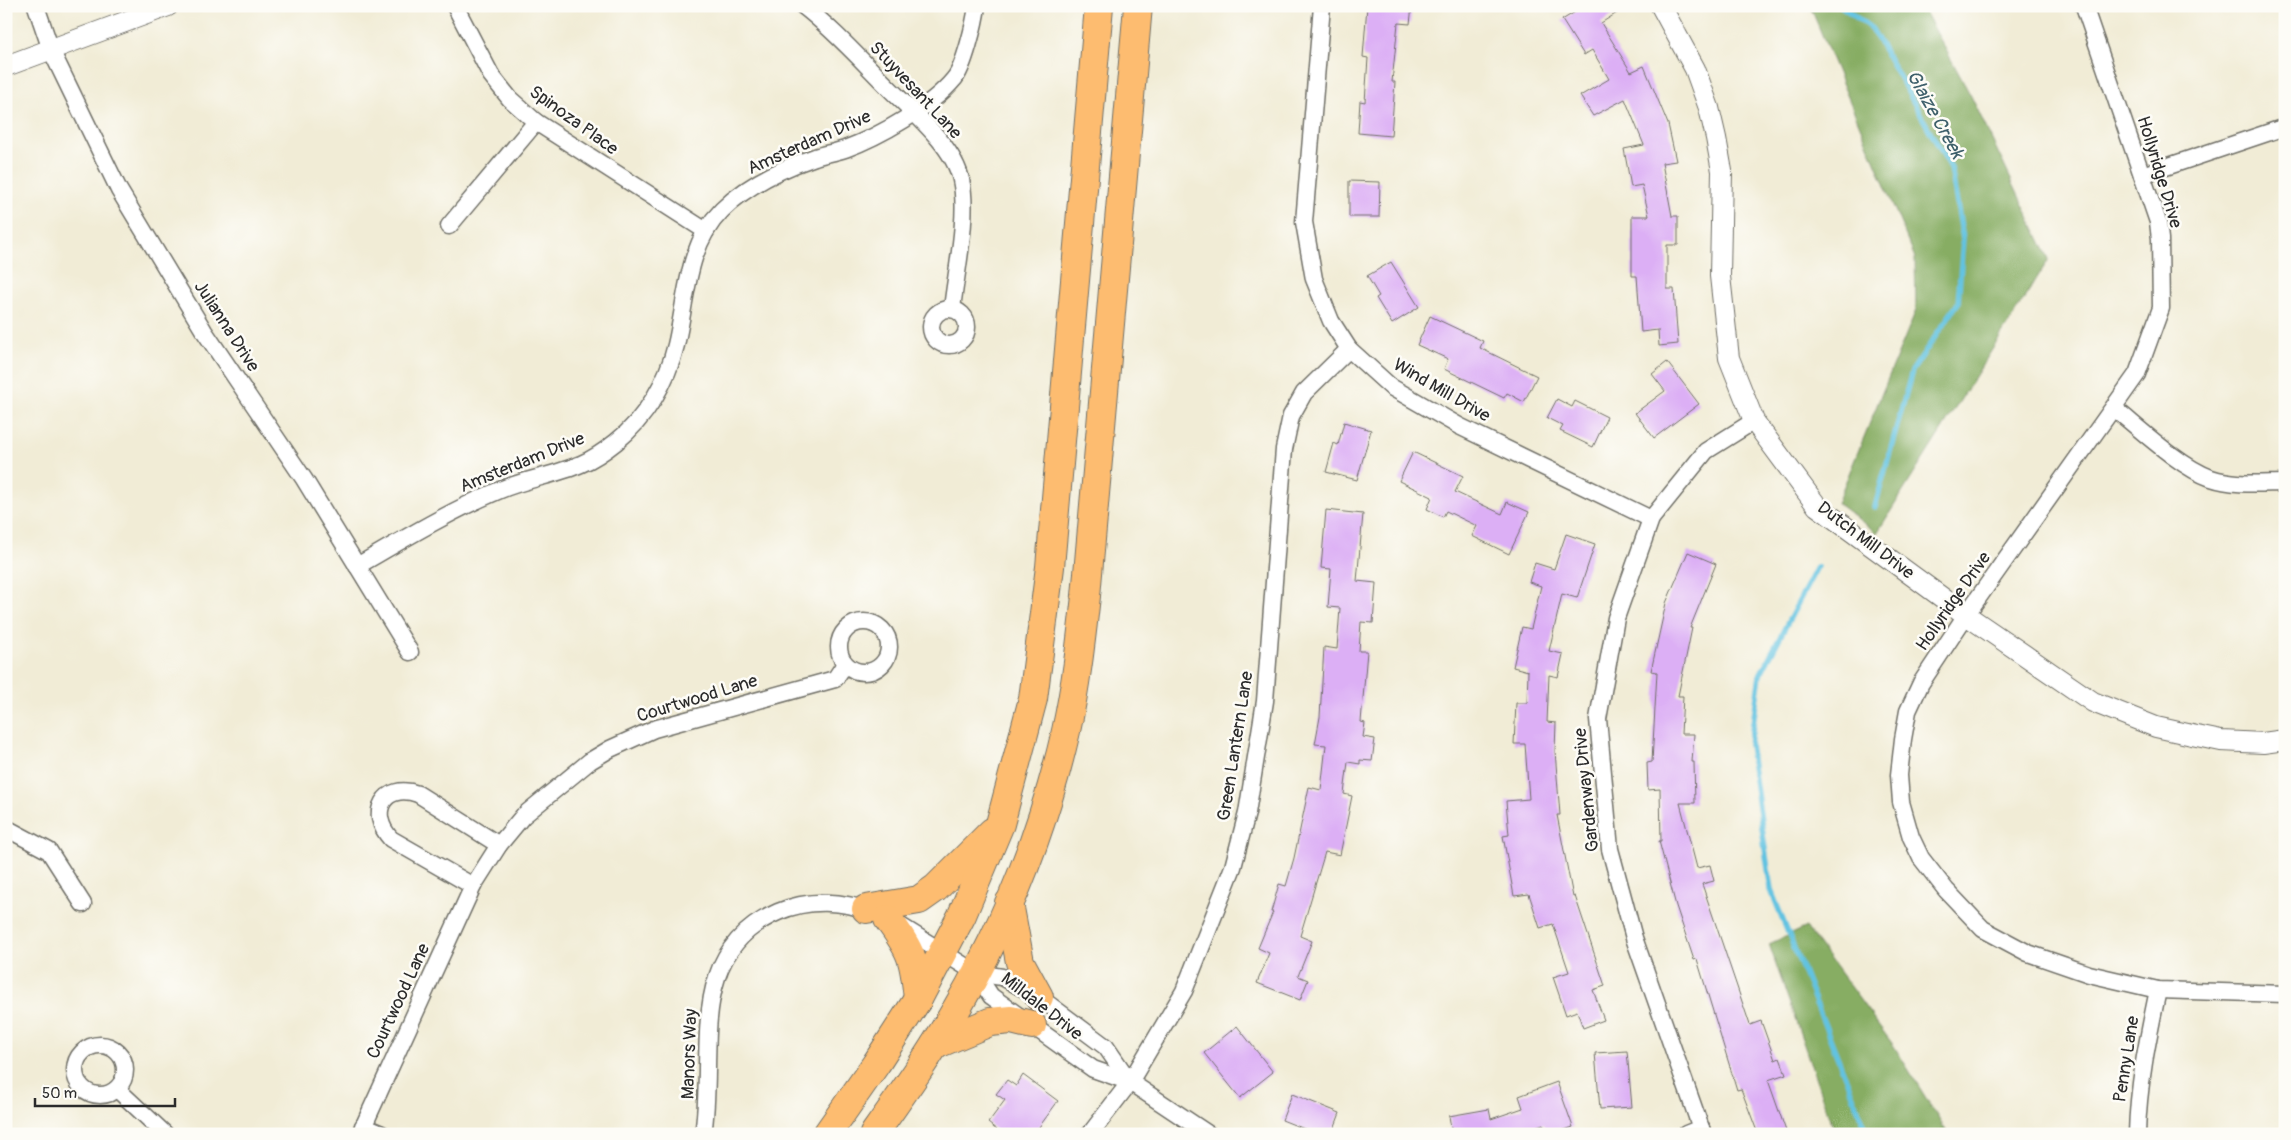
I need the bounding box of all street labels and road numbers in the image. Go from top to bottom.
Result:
street label: Stuyvesant Lane [864,37,967,144]
street label: Spinoza Place [525,80,623,160]
street label: Amsterdam Drive [744,105,875,180]
street label: Hollyridge Drive [2132,113,2187,231]
street label: Julianna Drive [189,276,265,376]
street label: Wind Mill Drive [1389,353,1495,428]
street label: Amsterdam Drive [456,427,588,498]
street label: Dutch Mill Drive [1813,496,1919,585]
street label: Hollyridge Drive [1911,547,1996,655]
street label: Courtwood Lane [634,669,760,728]
street label: Green Lantern Lane [1212,670,1259,823]
street label: Gardenway Drive [1569,727,1604,853]
street label: Courtwood Lane [362,940,435,1063]
street label: Milldale Drive [996,967,1087,1046]
street label: Manors Way [676,1008,703,1100]
street label: Penny Lane [2108,1014,2145,1104]

